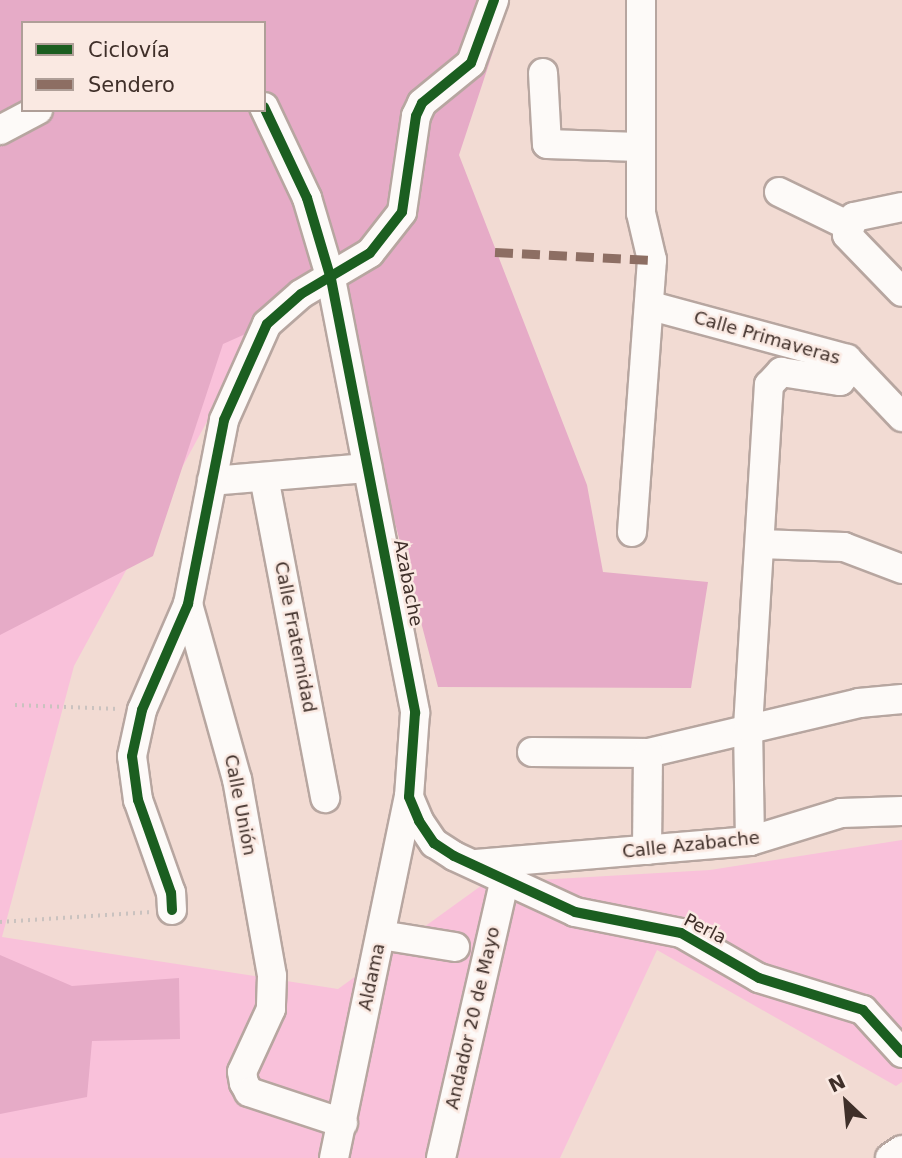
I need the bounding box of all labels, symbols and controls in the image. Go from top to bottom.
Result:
legend [21,21,266,112]
text: Ciclovía [88,38,170,62]
text: Sendero [88,73,175,97]
street label: Calle Primaveras [691,307,843,369]
street label: Azabache [389,538,427,628]
street label: Calle Fraternidad [270,560,320,714]
street label: Calle Unión [220,753,260,857]
street label: Calle Azabache [621,827,761,863]
street label: Perla [680,909,730,949]
street label: Andador 20 de Mayo [441,925,505,1111]
street label: Aldama [354,941,390,1013]
north arrow [811,1067,881,1137]
text: N [825,1070,849,1096]

